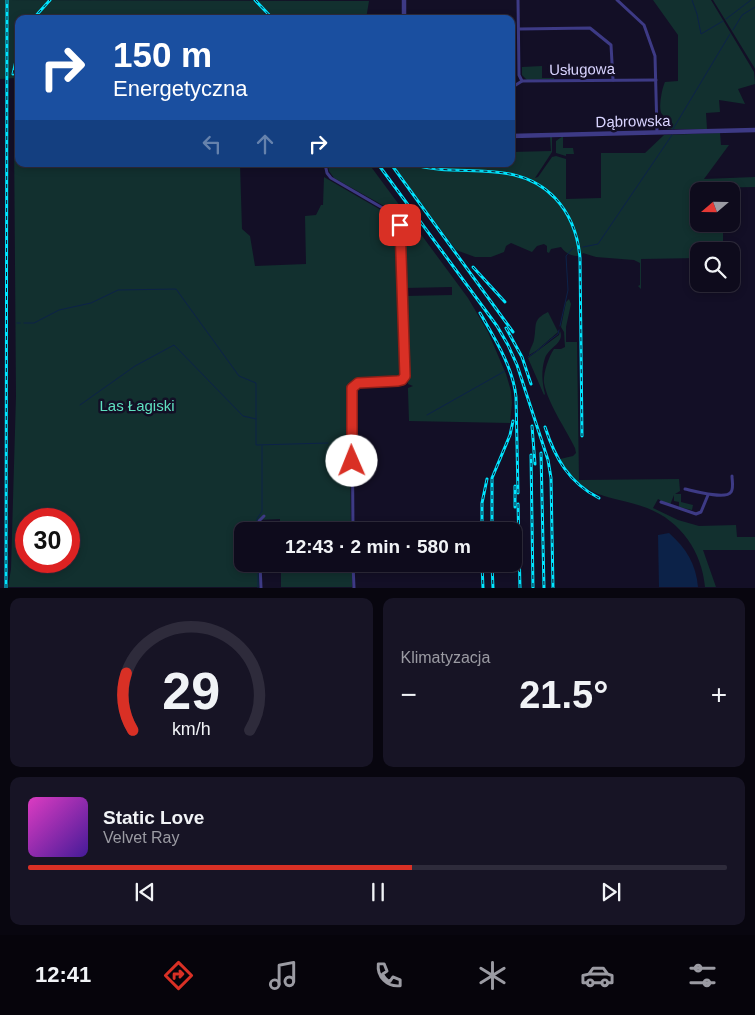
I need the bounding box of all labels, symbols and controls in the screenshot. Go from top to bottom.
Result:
icon: right [30,35,95,100]
text: 150 m [113,35,212,74]
street label: Usługowa [549,60,616,78]
text: Energetyczna [113,76,248,101]
street label: Dąbrowska [595,112,671,130]
icon: left [198,130,226,158]
icon: ahead [251,130,279,158]
icon: right [304,130,332,158]
north arrow [690,182,740,232]
map controls [690,182,740,292]
pin [379,204,421,246]
icon: arrive [386,211,414,239]
button: search [690,242,740,292]
park label: Las Łagiski [99,397,175,414]
position arrow [325,434,377,486]
speed limit sign: 30 [15,508,80,573]
text: 12:43 · 2 min · 580 m [285,536,471,557]
text: Klimatyzacja [401,649,490,666]
text: 29 [162,662,220,720]
text: 21.5° [519,674,608,716]
text: − [401,679,417,710]
text: + [711,679,727,710]
text: km/h [172,719,211,739]
text: Static Love [103,807,204,828]
text: Velvet Ray [103,829,179,846]
icon: previous [131,878,159,906]
icon: pause [364,878,392,906]
icon: next [597,878,625,906]
icon: directions [161,958,196,993]
icon: music [266,958,301,993]
icon: phone [371,958,406,993]
icon: climate [475,958,510,993]
icon: car [580,958,615,993]
icon: filters [685,958,720,993]
text: 12:41 [35,962,91,987]

